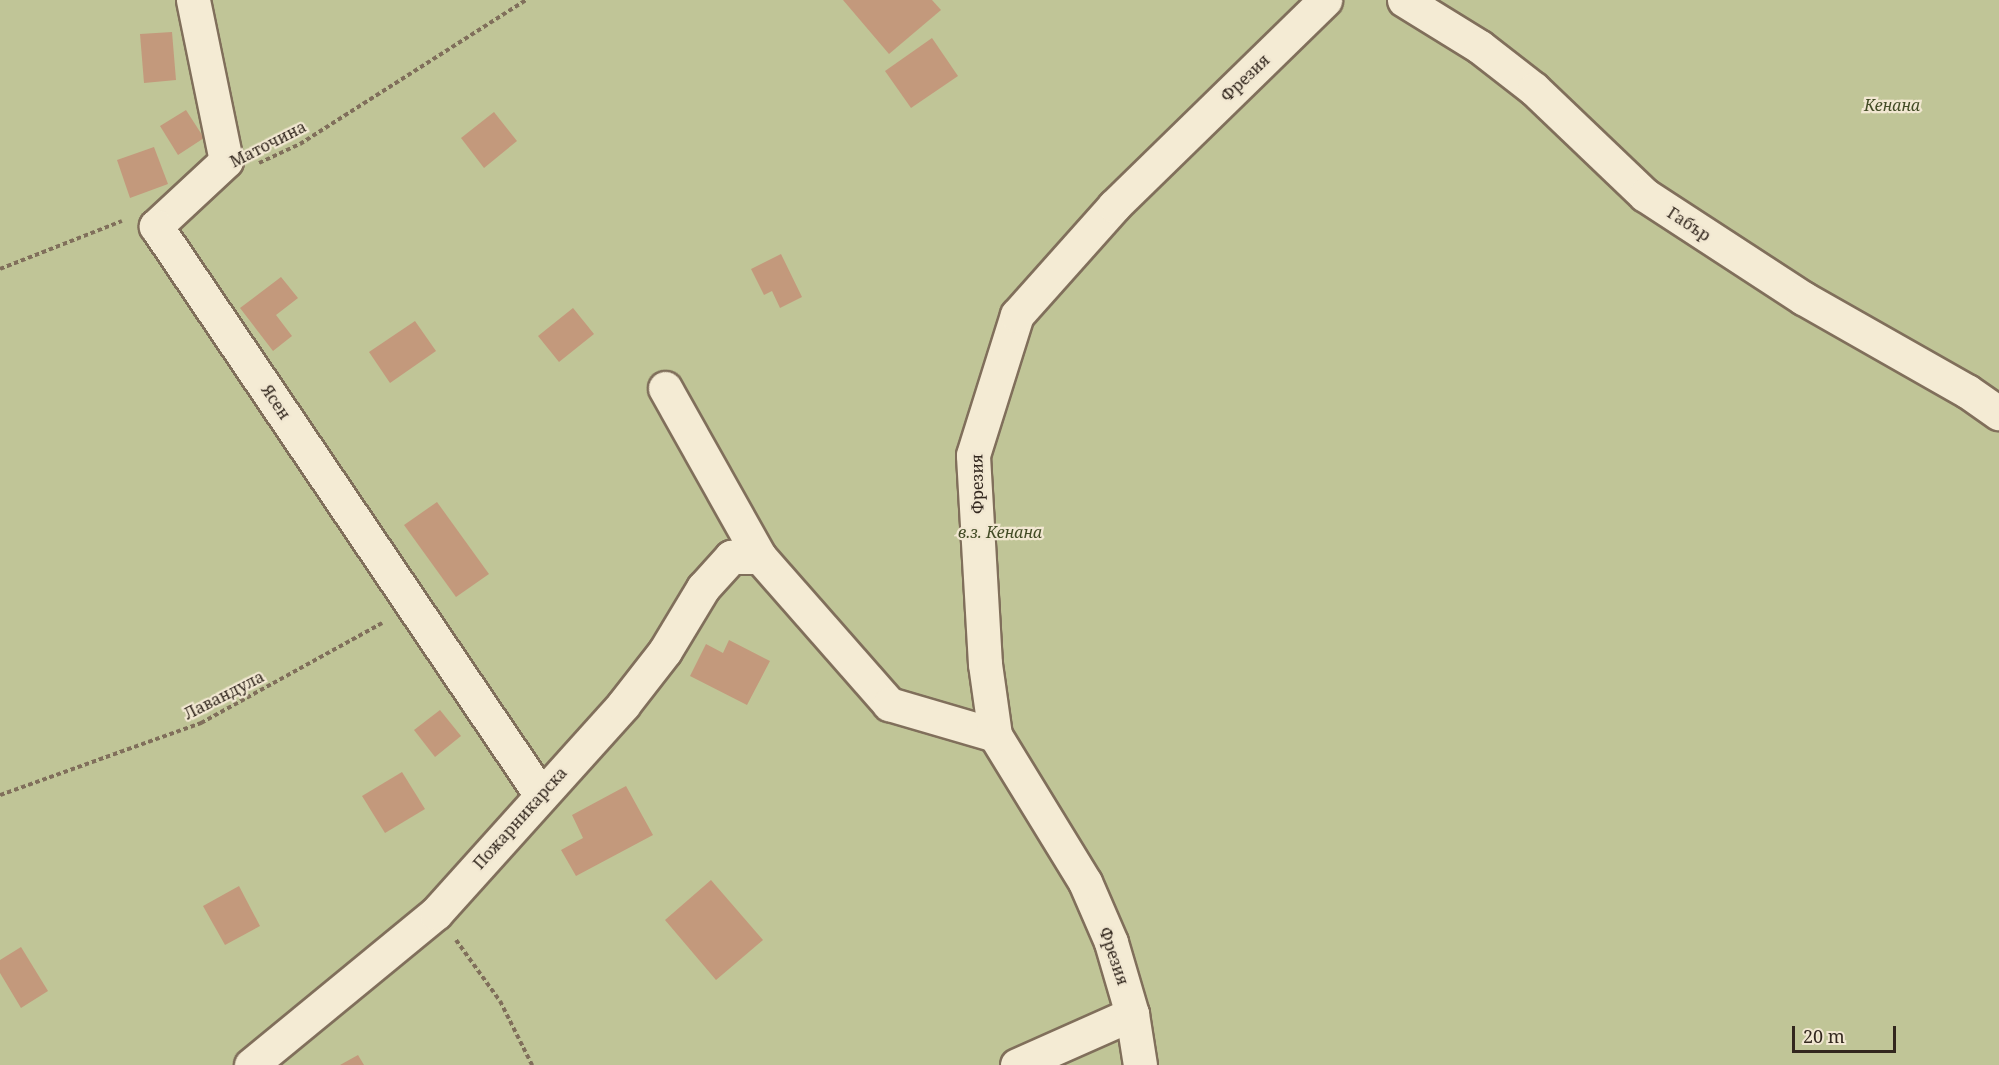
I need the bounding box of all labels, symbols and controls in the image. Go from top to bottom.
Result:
street label: Фрезия [1217,50,1273,106]
park label: Кенана [1864,95,1920,115]
street label: Маточина [227,117,309,171]
street label: Габър [1664,203,1714,245]
street label: Ясен [258,381,294,423]
street label: Фрезия [967,454,987,514]
park label: в.з. Кенана [958,522,1042,542]
street label: Лавандула [181,667,267,723]
street label: Пожарникарска [469,763,571,873]
street label: Фрезия [1095,925,1133,987]
scale bar [1795,1014,1898,1052]
text: 20 m [1803,1024,1845,1048]

